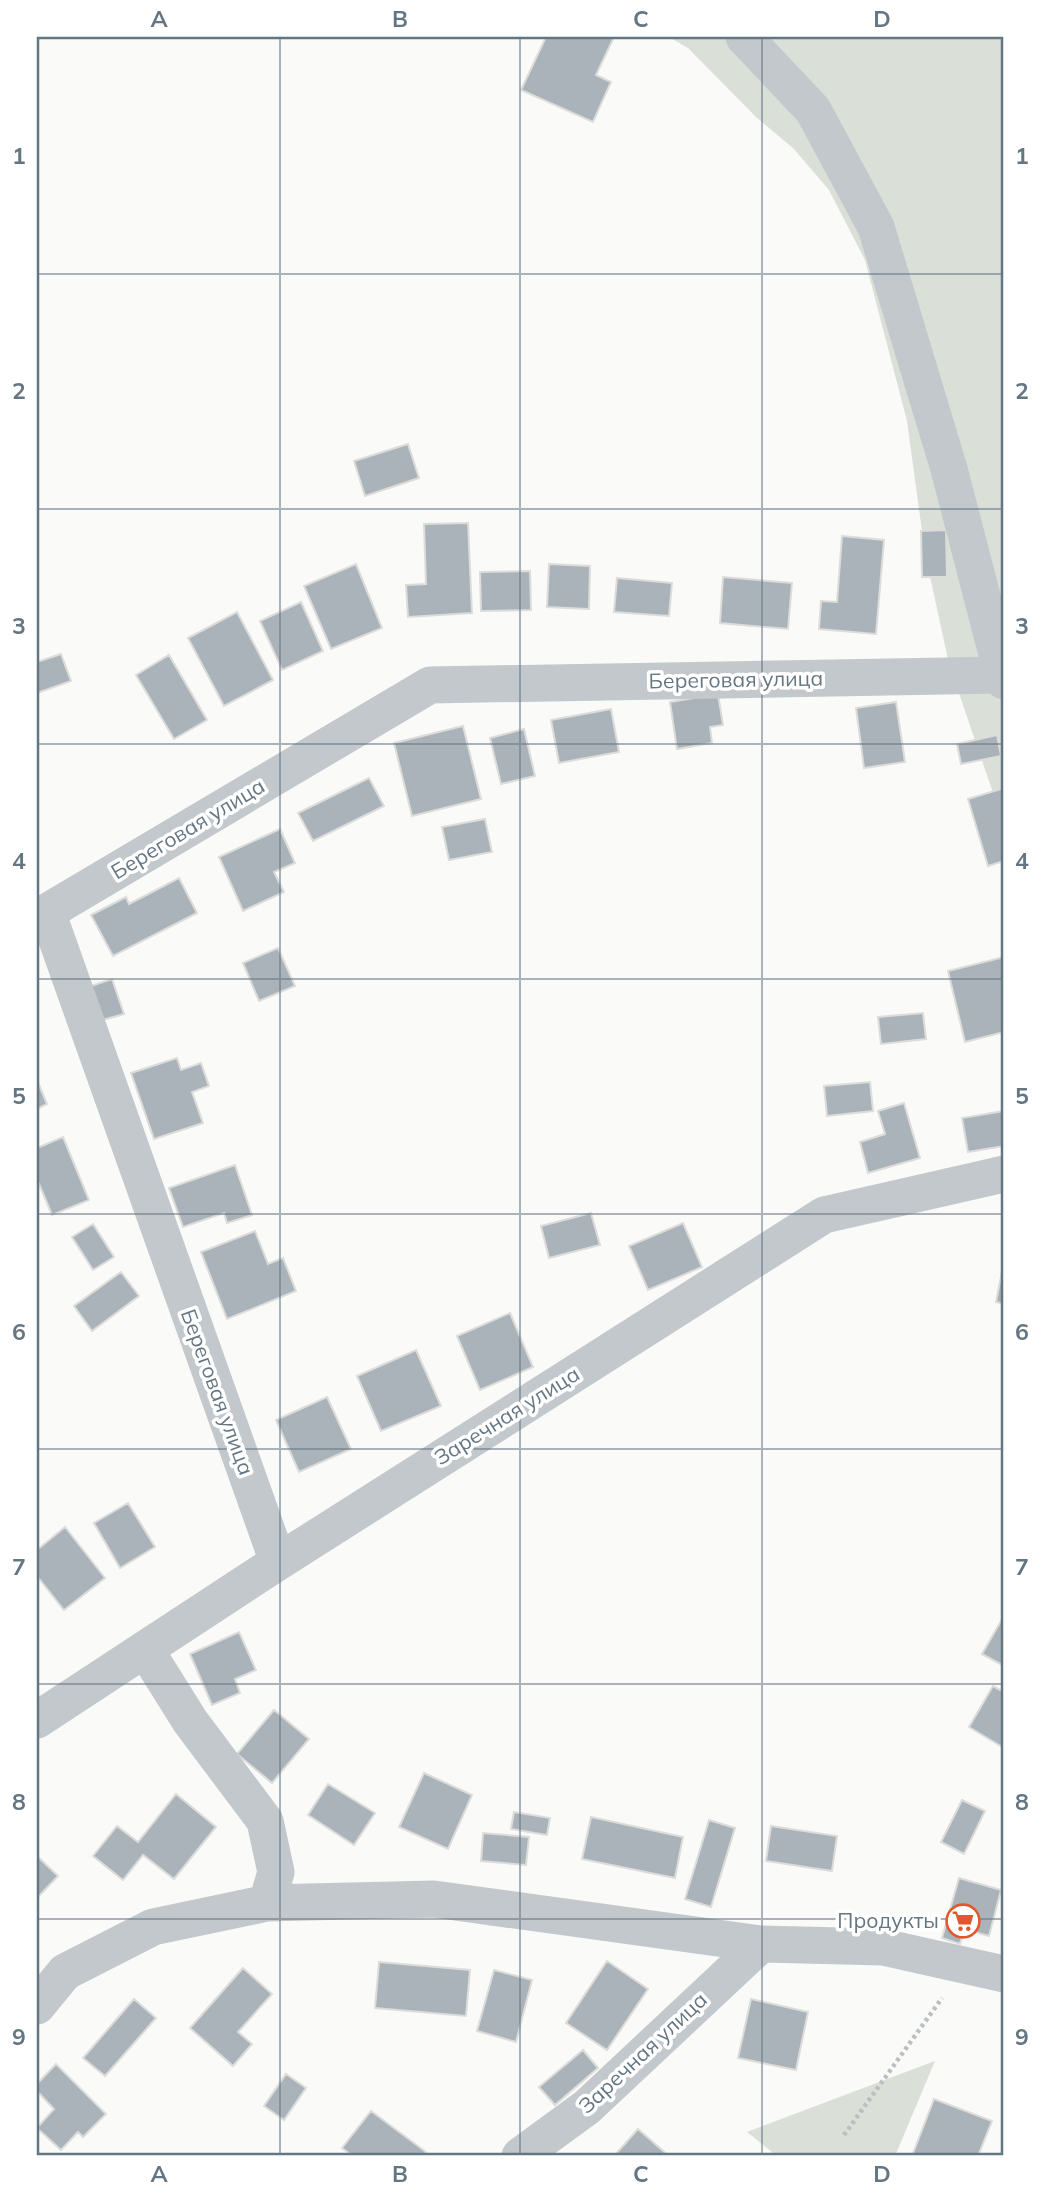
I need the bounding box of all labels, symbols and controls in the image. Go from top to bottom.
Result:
text: A [150,4,168,33]
text: B [392,4,408,33]
text: C [633,4,649,33]
text: D [873,4,891,33]
text: 1 [12,141,26,170]
text: 1 [1015,141,1029,170]
text: 2 [12,376,26,405]
text: 2 [1015,376,1029,405]
text: 3 [12,611,26,640]
text: 3 [1015,611,1029,640]
street label: Береговая улица [648,664,823,694]
street label: Береговая улица [106,772,269,884]
text: 4 [12,846,26,875]
text: 4 [1015,846,1029,875]
text: 5 [12,1081,26,1110]
text: 5 [1015,1081,1029,1110]
street label: Береговая улица [176,1305,260,1478]
text: 6 [12,1317,26,1346]
text: 6 [1015,1317,1029,1346]
street label: Заречная улица [429,1360,584,1470]
text: 7 [12,1552,26,1581]
text: 7 [1015,1552,1029,1581]
text: 8 [12,1787,26,1816]
text: 8 [1015,1787,1029,1816]
supermarket icon: Продукты [944,1902,982,1940]
place label: Продукты [837,1907,939,1933]
street label: Заречная улица [573,1986,712,2119]
text: 9 [12,2022,26,2051]
text: 9 [1015,2022,1029,2051]
text: A [150,2159,168,2188]
text: B [392,2159,408,2188]
text: C [633,2159,649,2188]
text: D [873,2159,891,2188]

